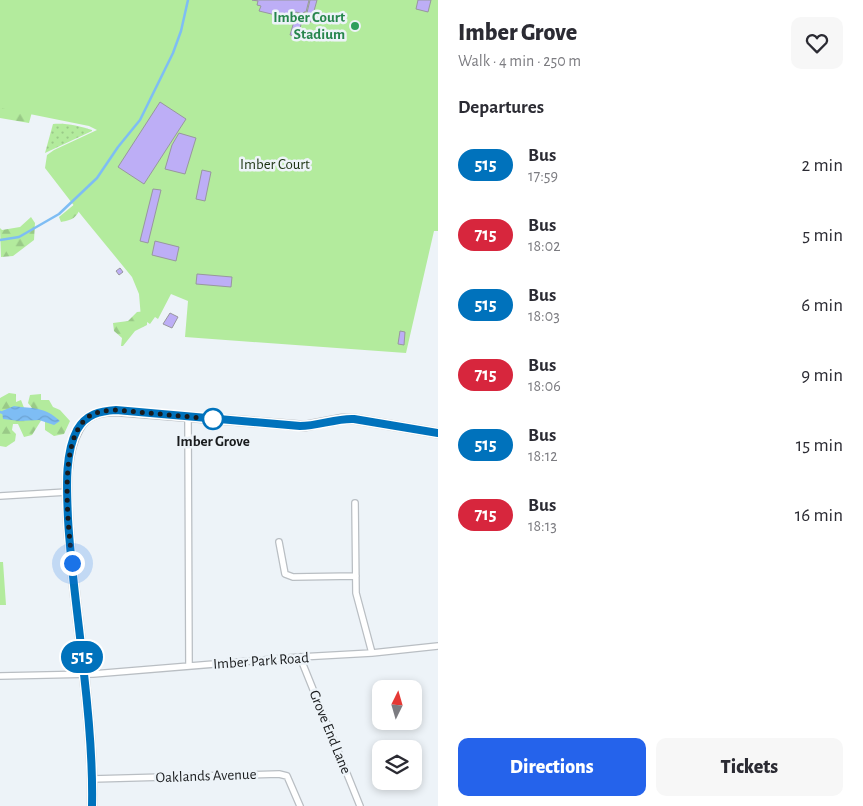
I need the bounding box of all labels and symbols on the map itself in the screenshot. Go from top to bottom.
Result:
place label: Imber Court Stadium [273,10,345,42]
marker: Imber Court Stadium [349,20,361,32]
park label: Imber Court [240,157,310,172]
marker: Imber Grove [202,408,224,430]
place label: Imber Grove [176,434,250,449]
your location [60,551,85,576]
line badge: 515 [53,641,111,673]
street label: Imber Park Road [213,650,310,672]
north arrow [372,680,422,730]
street label: Grove End Lane [306,688,354,776]
street label: Oaklands Avenue [155,767,257,785]

